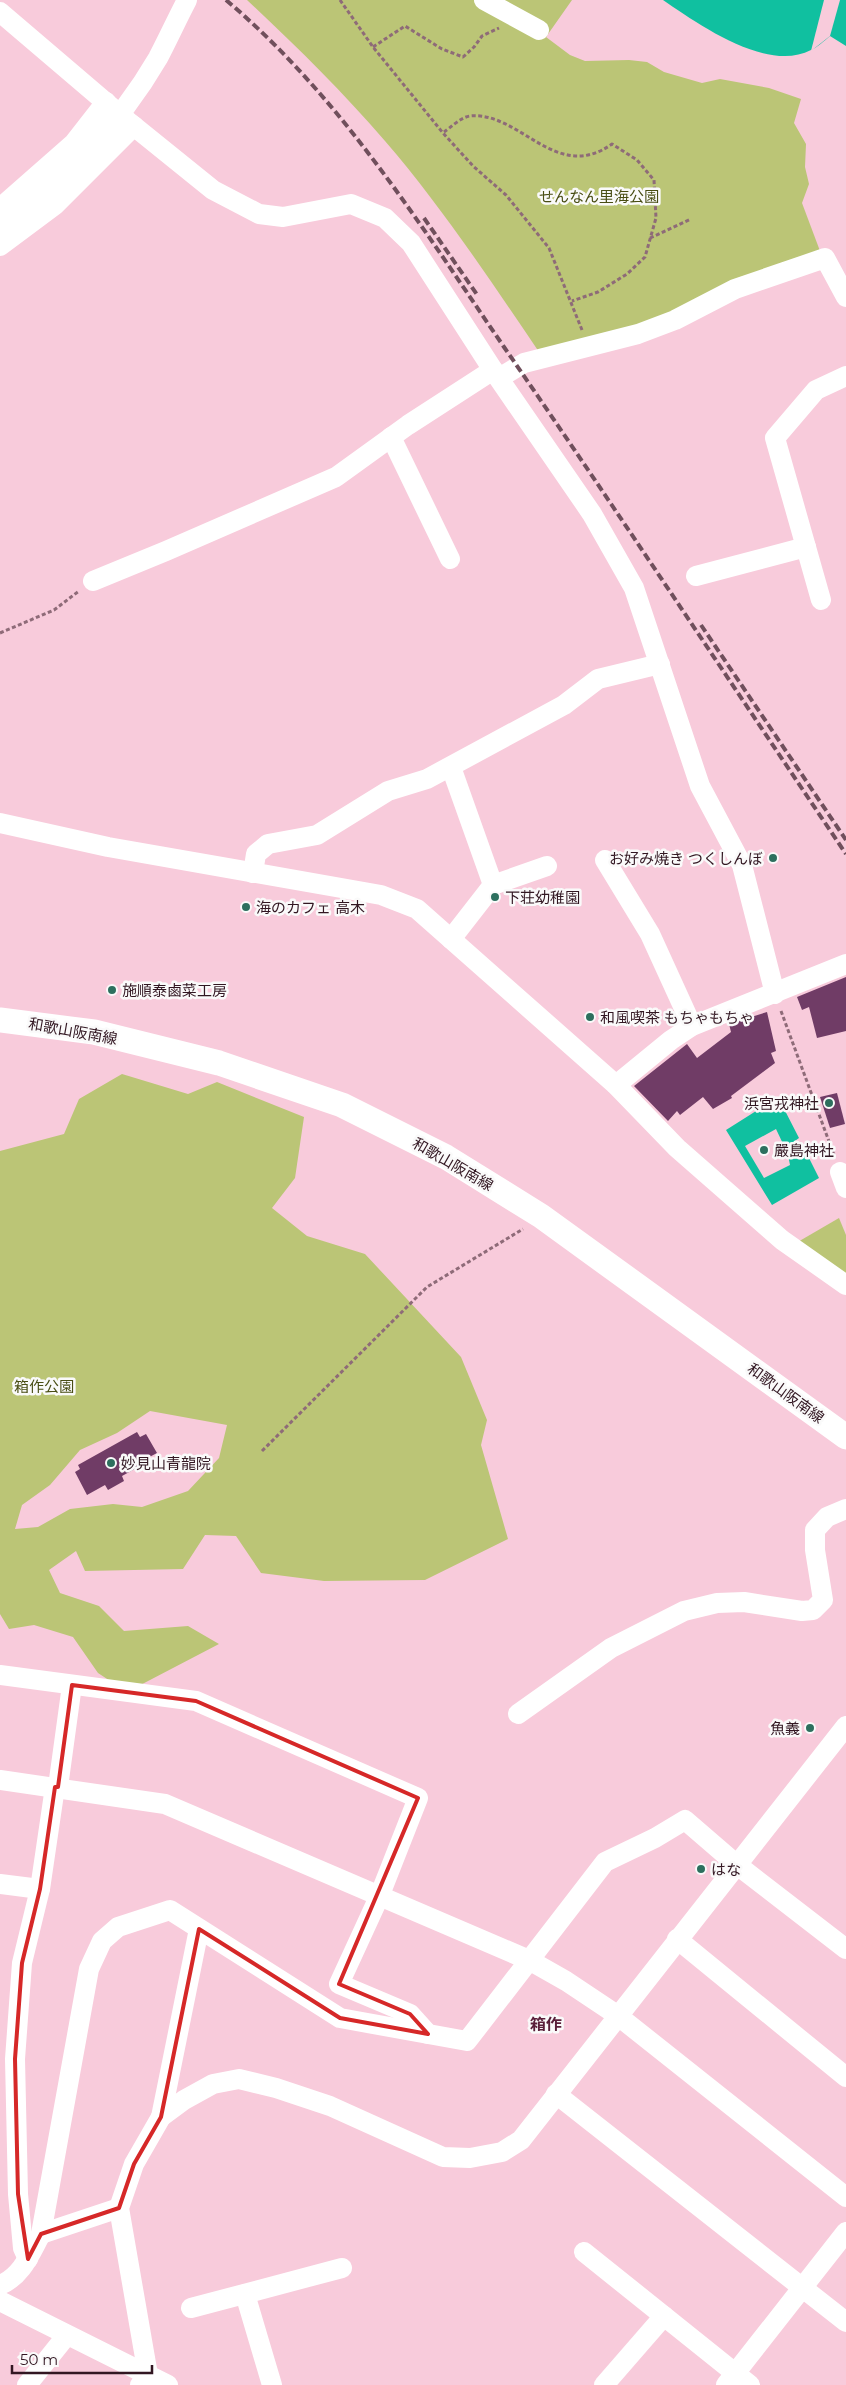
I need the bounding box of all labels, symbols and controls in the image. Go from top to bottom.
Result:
park label: せんなん里海公園 [539,187,659,206]
place label: お好み焼き つくしんぼ [609,849,763,868]
marker: お好み焼き つくしんぼ [767,852,779,864]
place label: 下荘幼稚園 [505,888,580,907]
marker: 下荘幼稚園 [489,891,501,903]
place label: 海のカフェ 高木 [256,898,365,917]
marker: 海のカフェ 高木 [240,901,252,913]
place label: 施順泰鹵菜工房 [122,981,227,1000]
marker: 施順泰鹵菜工房 [106,984,118,996]
place label: 和風喫茶 もちゃもちゃ [600,1008,754,1027]
marker: 和風喫茶 もちゃもちゃ [584,1011,596,1023]
street label: 和歌山阪南線 [27,1014,119,1048]
place label: 浜宮戎神社 [744,1094,819,1113]
marker: 浜宮戎神社 [823,1097,835,1109]
street label: 和歌山阪南線 [409,1133,497,1195]
place label: 嚴島神社 [774,1141,834,1160]
marker: 嚴島神社 [758,1144,770,1156]
street label: 和歌山阪南線 [744,1359,828,1427]
park label: 箱作公園 [14,1377,74,1396]
place label: 妙見山青龍院 [121,1454,211,1473]
marker: 妙見山青龍院 [105,1457,117,1469]
place label: 魚義 [770,1719,800,1738]
marker: 魚義 [804,1722,816,1734]
place label: はな [711,1860,741,1879]
marker: はな [695,1863,707,1875]
district label: 箱作 [530,2015,562,2034]
scale bar [12,2342,152,2374]
text: 50 m [20,2350,58,2369]

